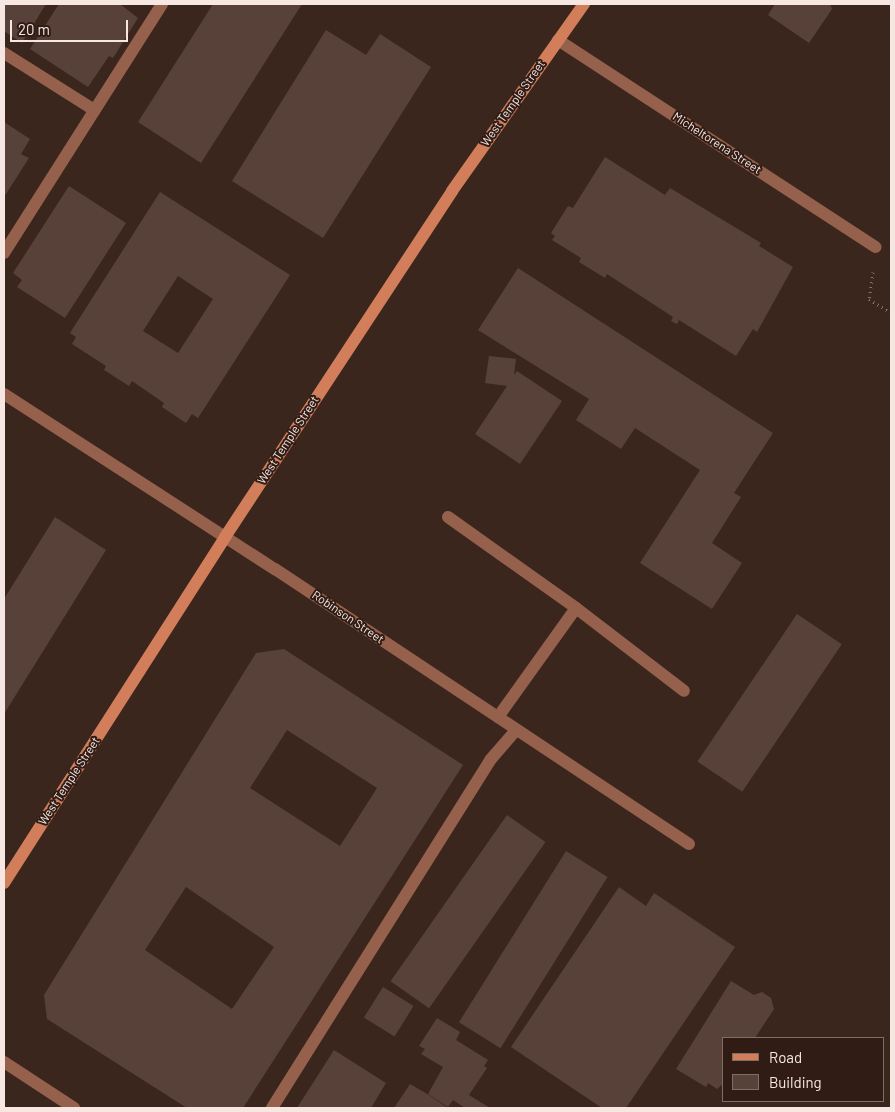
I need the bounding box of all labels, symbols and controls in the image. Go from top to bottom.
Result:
scale bar [12,10,130,42]
text: 20 m [18,20,50,38]
street label: West Temple Street [478,57,548,149]
street label: Micheltorena Street [670,109,764,177]
street label: West Temple Street [254,393,322,487]
street label: Robinson Street [309,588,387,646]
street label: West Temple Street [35,734,103,828]
legend [722,1037,885,1102]
text: Road [769,1048,802,1066]
text: Building [769,1073,822,1091]

